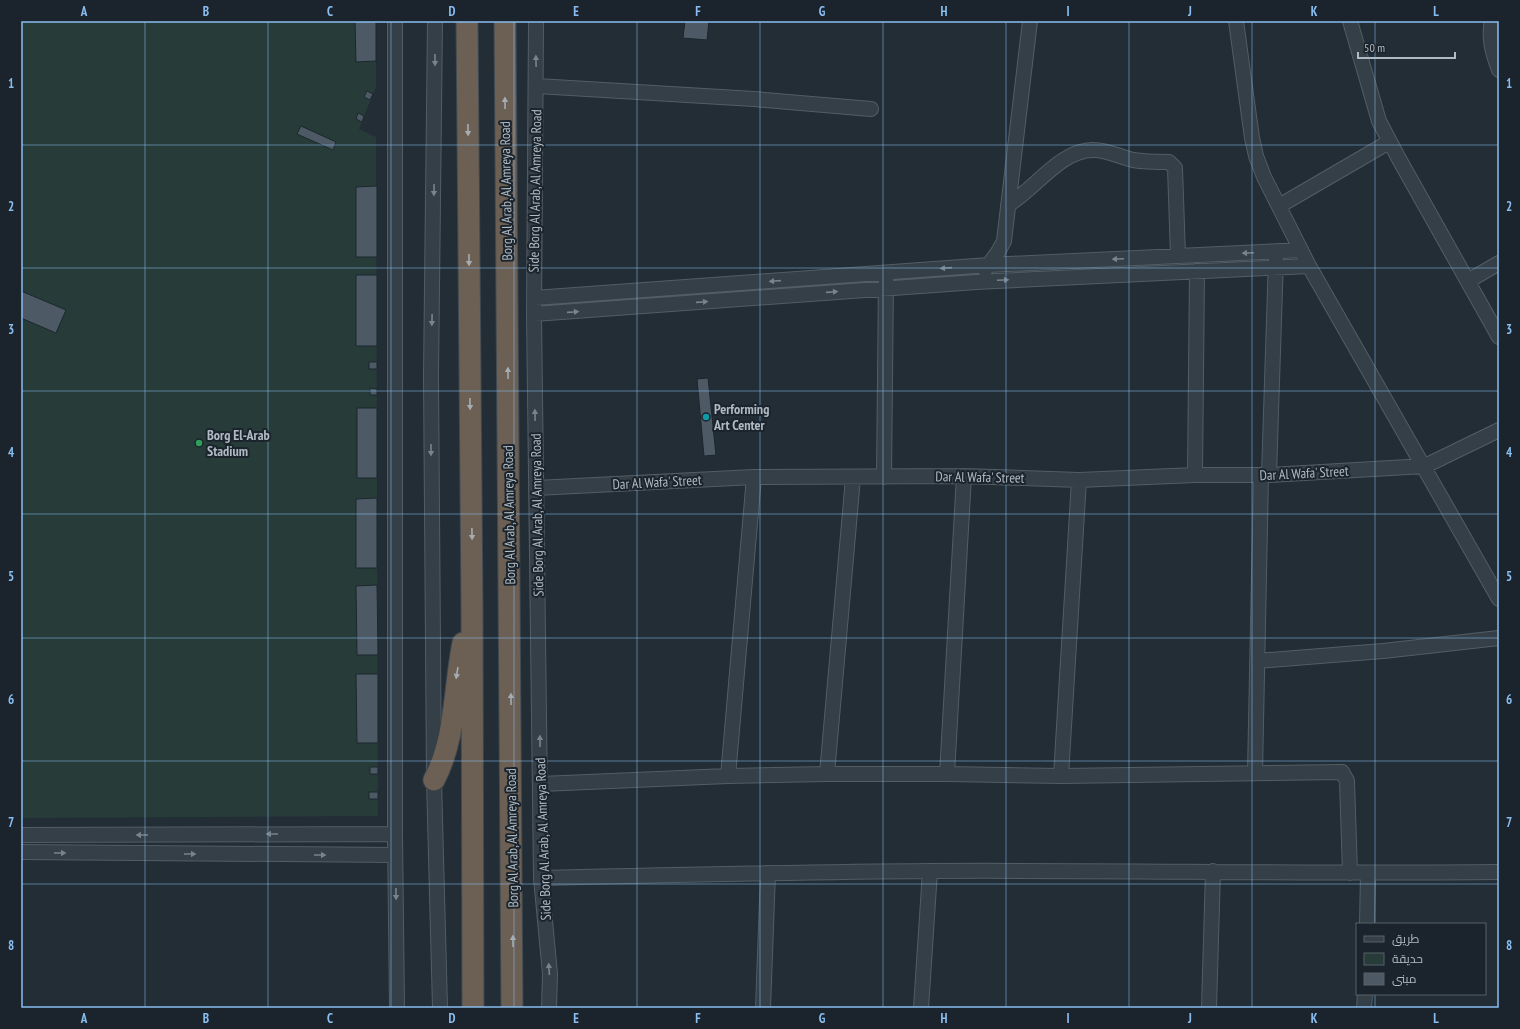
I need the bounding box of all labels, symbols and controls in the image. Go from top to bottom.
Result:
text: A [80,3,88,20]
text: B [203,3,209,20]
text: C [327,3,333,20]
text: D [449,3,456,20]
text: E [573,3,579,20]
text: F [695,3,701,20]
text: G [819,3,826,20]
text: H [941,3,948,20]
text: I [1066,3,1070,20]
text: J [1187,3,1192,20]
text: K [1311,3,1318,20]
text: L [1433,3,1439,20]
scale bar [1358,34,1455,60]
text: 50 m [1364,40,1385,55]
one-way arrow [432,54,438,67]
one-way arrow [533,54,539,67]
text: 1 [8,75,14,92]
text: 1 [1506,75,1512,92]
one-way arrow [502,97,509,109]
street label: Side Borg Al Arab, Al Amreya Road [525,109,545,273]
street label: Borg Al Arab, Al Amreya Road [496,121,516,261]
one-way arrow [465,124,471,137]
one-way arrow [431,184,437,197]
text: 2 [8,198,14,215]
text: 2 [1506,198,1512,215]
one-way arrow [1241,250,1254,256]
one-way arrow [466,254,472,267]
one-way arrow [1111,256,1124,262]
one-way arrow [940,265,952,272]
one-way arrow [769,277,781,284]
one-way arrow [997,277,1009,284]
one-way arrow [826,289,838,295]
one-way arrow [696,299,708,305]
one-way arrow [567,308,579,315]
one-way arrow [428,314,435,326]
text: 3 [8,321,14,338]
text: 3 [1506,321,1512,338]
one-way arrow [505,366,511,379]
one-way arrow [467,398,473,411]
place label: Performing Art Center [713,400,769,434]
one-way arrow [532,408,538,421]
marker: Performing Art Center [701,412,711,422]
place label: Borg El-Arab Stadium [207,426,270,460]
street label: Side Borg Al Arab, Al Amreya Road [527,433,547,597]
marker: Borg El-Arab Stadium [194,438,204,448]
text: 4 [8,444,15,461]
one-way arrow [428,444,434,457]
text: 4 [1506,444,1513,461]
street label: Borg Al Arab, Al Amreya Road [499,445,519,585]
street label: Dar Al Wafa' Street [1259,462,1349,484]
street label: Dar Al Wafa' Street [935,467,1025,487]
street label: Dar Al Wafa' Street [612,471,702,493]
one-way arrow [469,528,475,541]
text: 5 [8,568,14,585]
text: 5 [1506,568,1512,585]
one-way arrow [454,667,460,679]
text: 6 [8,691,14,708]
text: 6 [1506,691,1512,708]
one-way arrow [508,692,514,705]
one-way arrow [537,734,543,747]
street label: Side Borg Al Arab, Al Amreya Road [531,757,555,921]
street label: Borg Al Arab, Al Amreya Road [502,768,522,908]
text: 7 [8,814,14,831]
text: 7 [1506,814,1512,831]
one-way arrow [265,831,278,837]
one-way arrow [135,832,148,838]
one-way arrow [54,850,67,856]
one-way arrow [184,851,197,857]
one-way arrow [314,852,327,858]
one-way arrow [393,888,399,901]
legend [1356,923,1486,995]
text: طريق [1392,931,1420,946]
one-way arrow [510,934,516,947]
text: 8 [8,937,14,954]
text: 8 [1506,937,1512,954]
text: حديقة [1392,951,1423,966]
one-way arrow [546,963,553,975]
text: مبنى [1392,971,1417,986]
text: A [80,1010,88,1027]
text: B [203,1010,209,1027]
text: C [327,1010,333,1027]
text: D [449,1010,456,1027]
text: E [573,1010,579,1027]
text: F [695,1010,701,1027]
text: G [819,1010,826,1027]
text: H [941,1010,948,1027]
text: I [1066,1010,1070,1027]
text: J [1187,1010,1192,1027]
text: K [1311,1010,1318,1027]
text: L [1433,1010,1439,1027]

